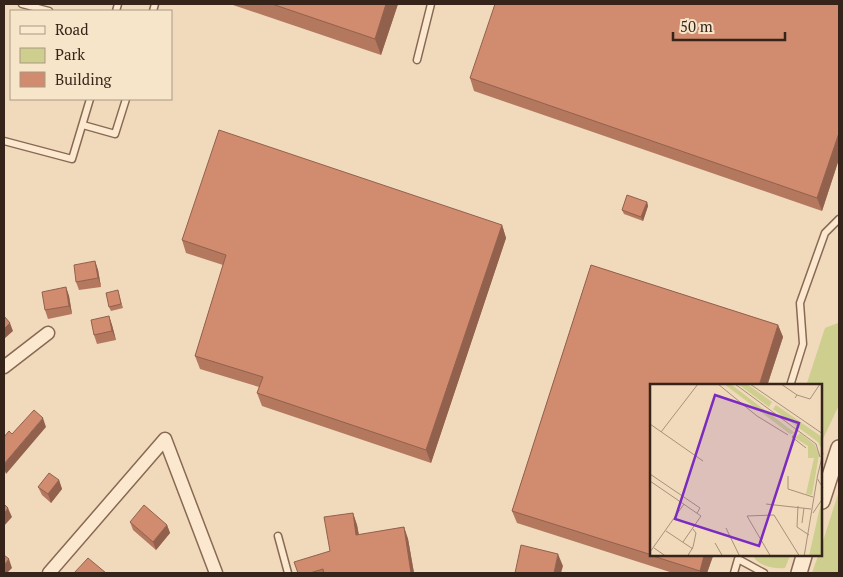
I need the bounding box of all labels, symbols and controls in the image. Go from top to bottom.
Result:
legend [10,10,172,100]
scale bar [673,10,786,42]
text: 50 m [680,16,713,36]
text: Road [55,19,88,39]
text: Park [55,44,85,64]
text: Building [55,69,113,89]
inset map [650,384,823,557]

